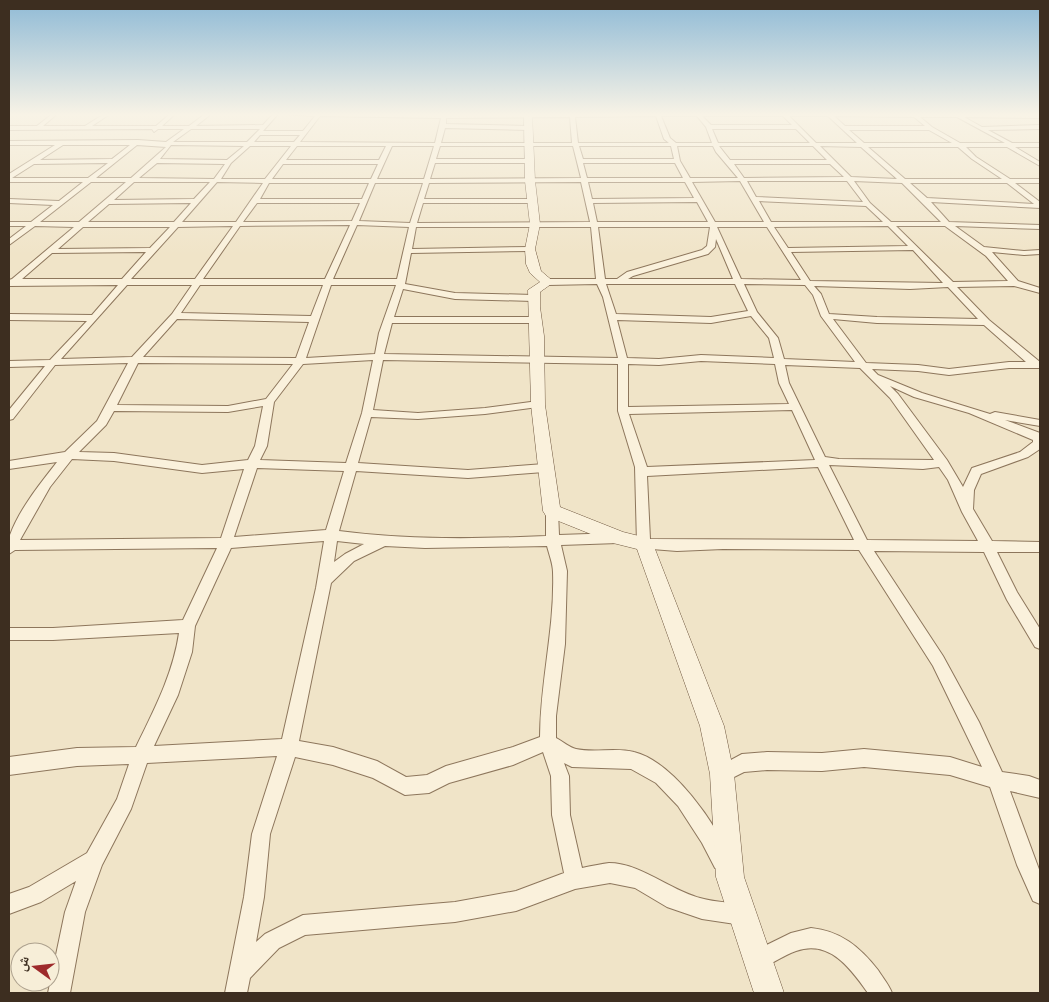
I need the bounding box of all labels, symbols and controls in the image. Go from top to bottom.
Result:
north arrow [10,942,60,992]
text: ش [11,954,34,973]

